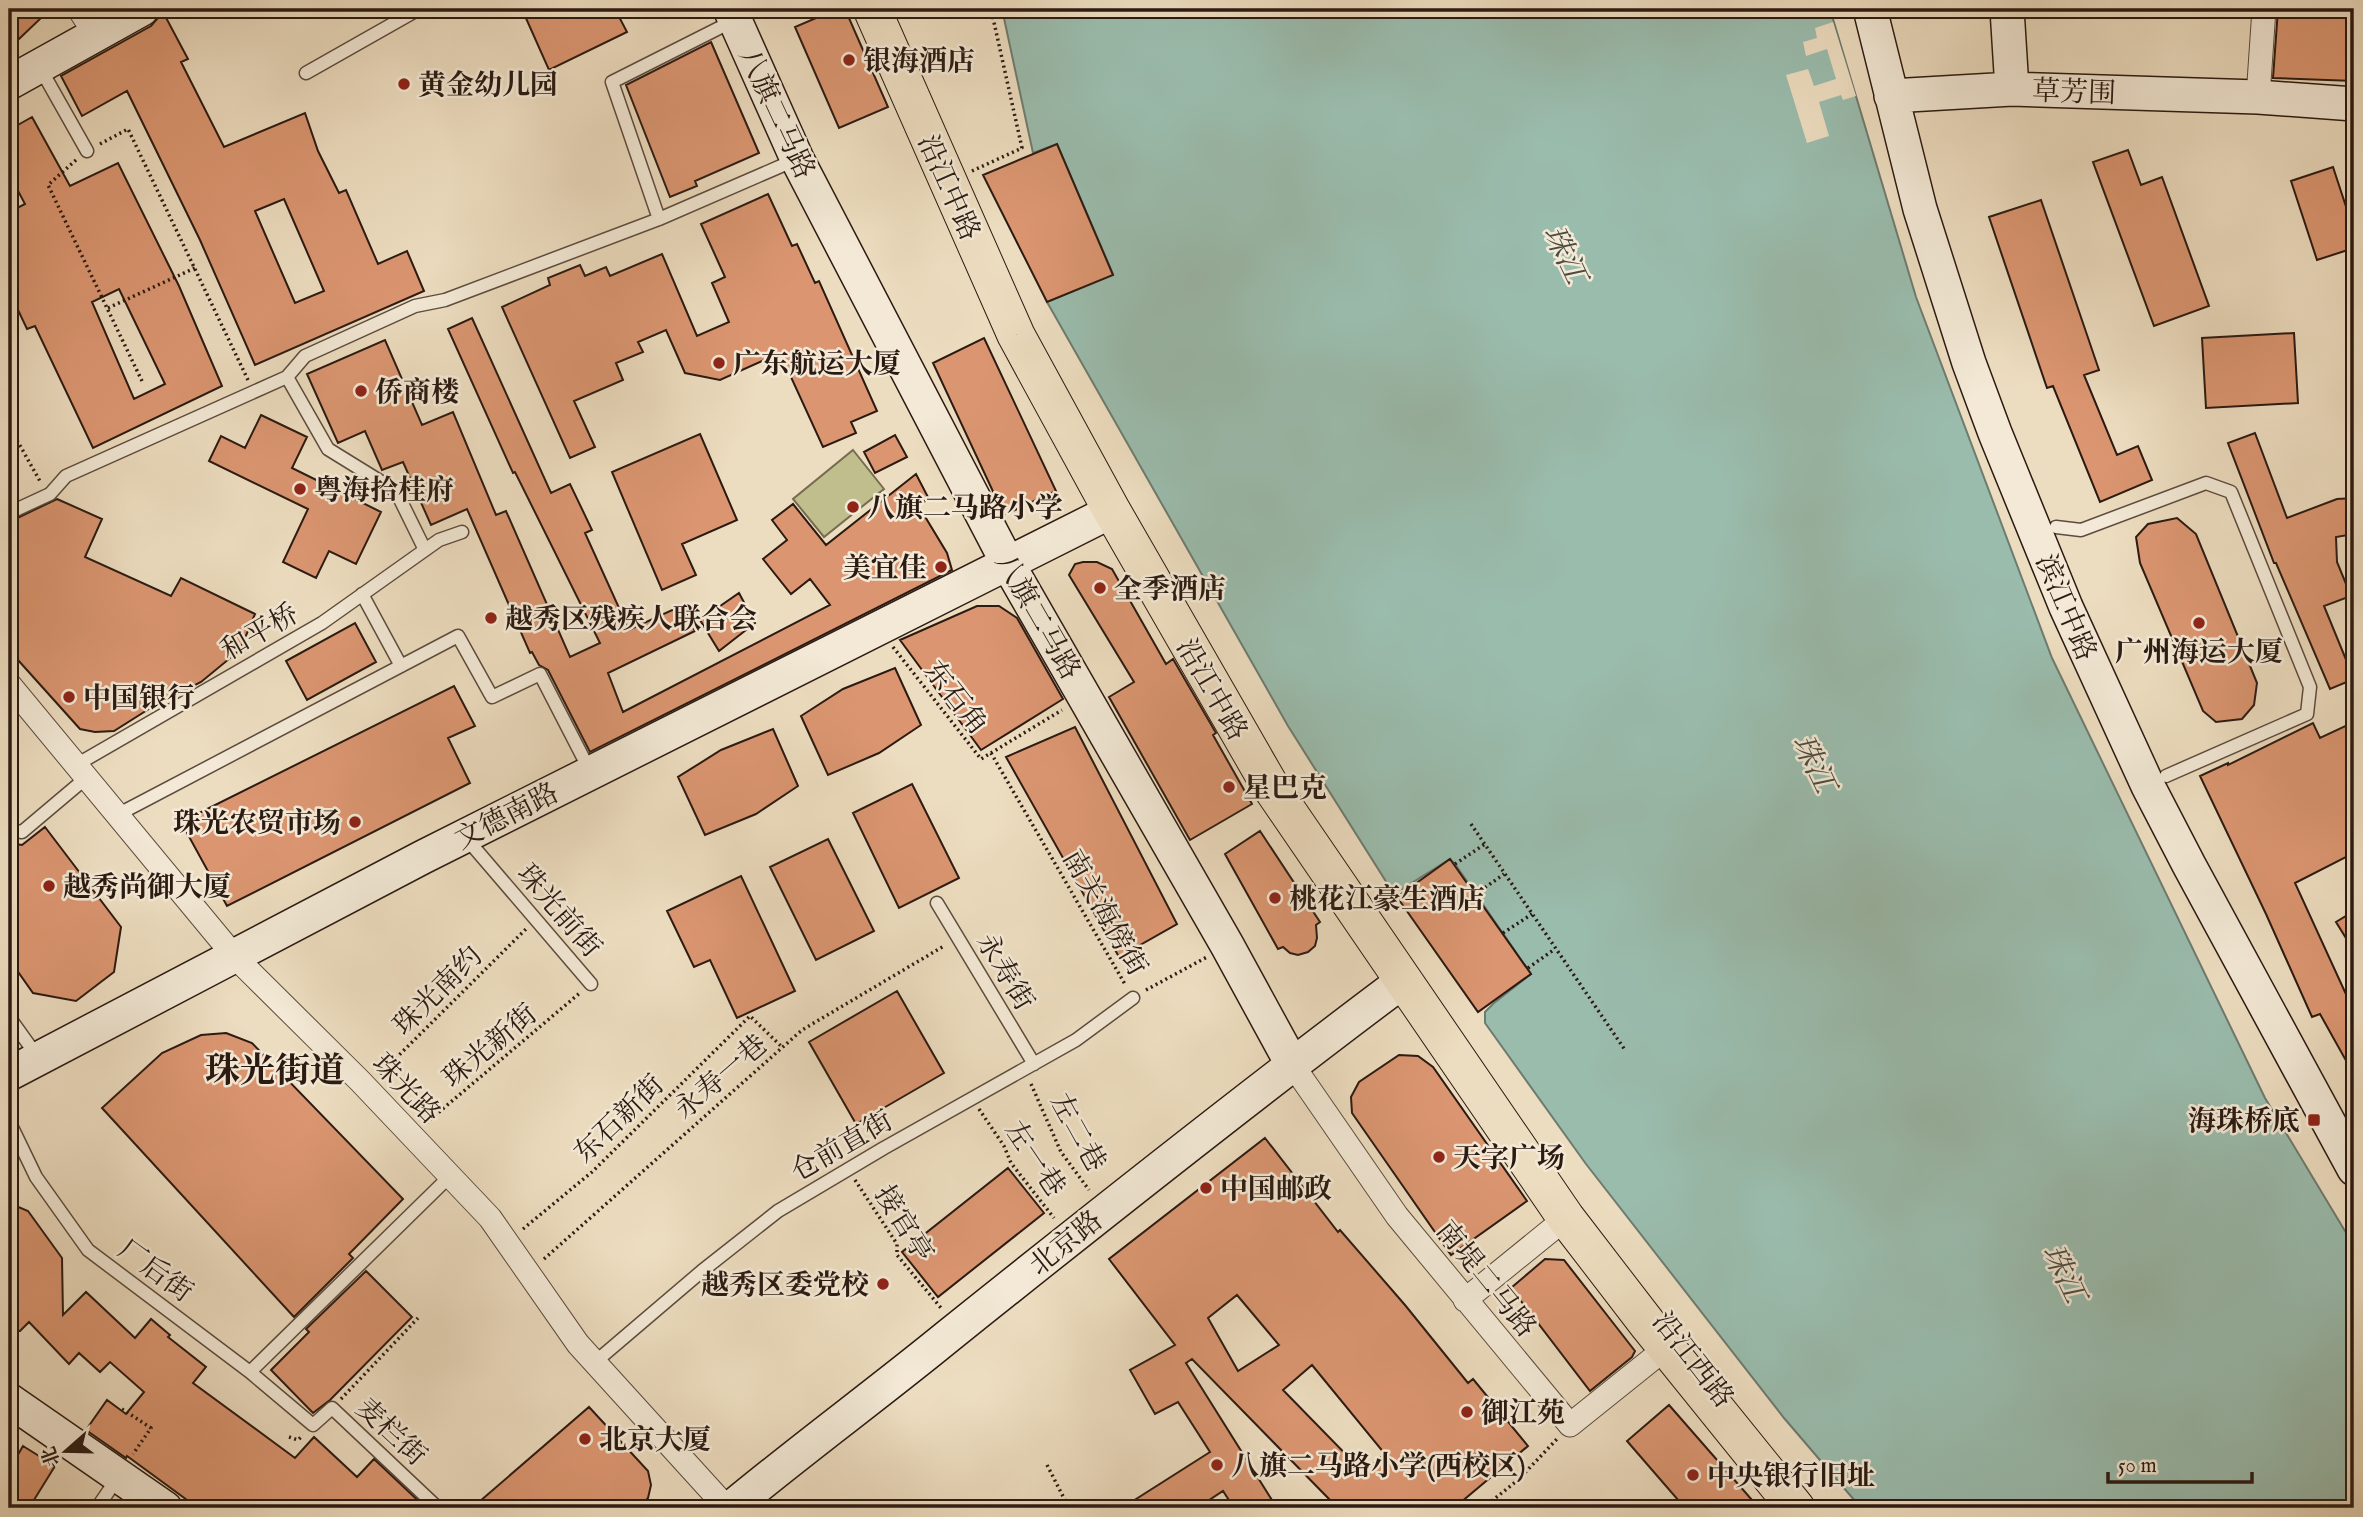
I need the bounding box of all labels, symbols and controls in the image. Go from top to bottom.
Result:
street label: 八旗二马路 [730,43,821,185]
place label: 银海酒店 [863,45,975,80]
marker: 银海酒店 [841,52,857,68]
place label: 黄金幼儿园 [418,69,558,104]
street label: 草芳围 [2031,75,2117,112]
marker: 黄金幼儿园 [396,76,412,92]
street label: 沿江中路 [909,130,986,246]
water label: 珠江 [1533,220,1595,294]
place label: 广东航运大厦 [733,348,901,383]
marker: 广东航运大厦 [711,355,727,371]
place label: 侨商楼 [375,376,459,411]
marker: 侨商楼 [353,383,369,399]
place label: 粤海拾桂府 [314,474,454,509]
marker: 粤海拾桂府 [292,481,308,497]
place label: 八旗二马路小学 [867,492,1063,527]
marker: 八旗二马路小学 [845,499,861,515]
street label: 八旗二马路 [987,548,1087,687]
street label: 滨江中路 [2027,550,2103,666]
place label: 美宜佳 [843,552,927,587]
marker: 美宜佳 [933,559,949,575]
place label: 全季酒店 [1114,573,1226,608]
marker: 全季酒店 [1092,580,1108,596]
street label: 和平桥 [215,597,305,669]
place label: 越秀区残疾人联合会 [505,603,757,638]
marker: 越秀区残疾人联合会 [483,610,499,626]
marker: 广州海运大厦 [2191,615,2207,631]
street label: 沿江中路 [1168,633,1254,748]
place label: 广州海运大厦 [2115,636,2283,671]
street label: 东石角 [915,655,995,742]
place label: 中国银行 [83,682,195,717]
marker: 中国银行 [61,689,77,705]
water label: 珠江 [1782,729,1844,803]
place label: 星巴克 [1243,772,1327,807]
street label: 文德南路 [449,776,565,858]
marker: 星巴克 [1221,779,1237,795]
place label: 珠光农贸市场 [173,807,341,842]
marker: 珠光农贸市场 [347,814,363,830]
street label: 南关海傍街 [1054,844,1154,983]
street label: 珠光前街 [508,858,608,965]
place label: 越秀尚御大厦 [63,871,231,906]
marker: 越秀尚御大厦 [41,878,57,894]
place label: 桃花江豪生酒店 [1289,883,1485,918]
marker: 桃花江豪生酒店 [1267,890,1283,906]
street label: 永寿街 [967,927,1040,1017]
street label: 珠光南约 [387,940,491,1044]
street label: 珠光新街 [436,998,545,1096]
street label: 永寿一巷 [668,1028,775,1128]
street label: 珠光路 [363,1047,447,1132]
district label: 珠光街道 [205,1050,345,1095]
street label: 东石新街 [567,1068,672,1171]
street label: 左二巷 [1041,1088,1112,1178]
street label: 仓前直街 [785,1104,900,1190]
place label: 海珠桥底 [2188,1105,2300,1140]
marker: 海珠桥底 [2306,1112,2322,1128]
street label: 左一巷 [996,1115,1072,1204]
place label: 天字广场 [1453,1142,1565,1177]
marker: 天字广场 [1431,1149,1447,1165]
place label: 中国邮政 [1220,1173,1332,1208]
street label: 接官亭 [866,1179,940,1269]
marker: 中国邮政 [1198,1180,1214,1196]
street label: 北京路 [1023,1204,1110,1284]
street label: 南堤二马路 [1427,1214,1543,1345]
street label: 厂后街 [110,1233,199,1311]
water label: 珠江 [2032,1239,2094,1313]
place label: 越秀区委党校 [701,1269,869,1304]
marker: 越秀区委党校 [875,1276,891,1292]
street label: 沿江西路 [1644,1306,1740,1415]
street label: 麦栏街 [348,1391,433,1474]
place label: 御江苑 [1481,1397,1565,1432]
marker: 御江苑 [1459,1404,1475,1420]
north arrow [32,1416,102,1486]
place label: 北京大厦 [599,1424,711,1459]
marker: 北京大厦 [577,1431,593,1447]
scale bar [2108,1440,2251,1484]
text: 北 [37,1443,66,1469]
place label: 八旗二马路小学(西校区) [1231,1450,1525,1485]
text: 50 m [2118,1453,2157,1480]
marker: 八旗二马路小学(西校区) [1209,1457,1225,1473]
place label: 中央银行旧址 [1707,1460,1875,1495]
marker: 中央银行旧址 [1685,1467,1701,1483]

